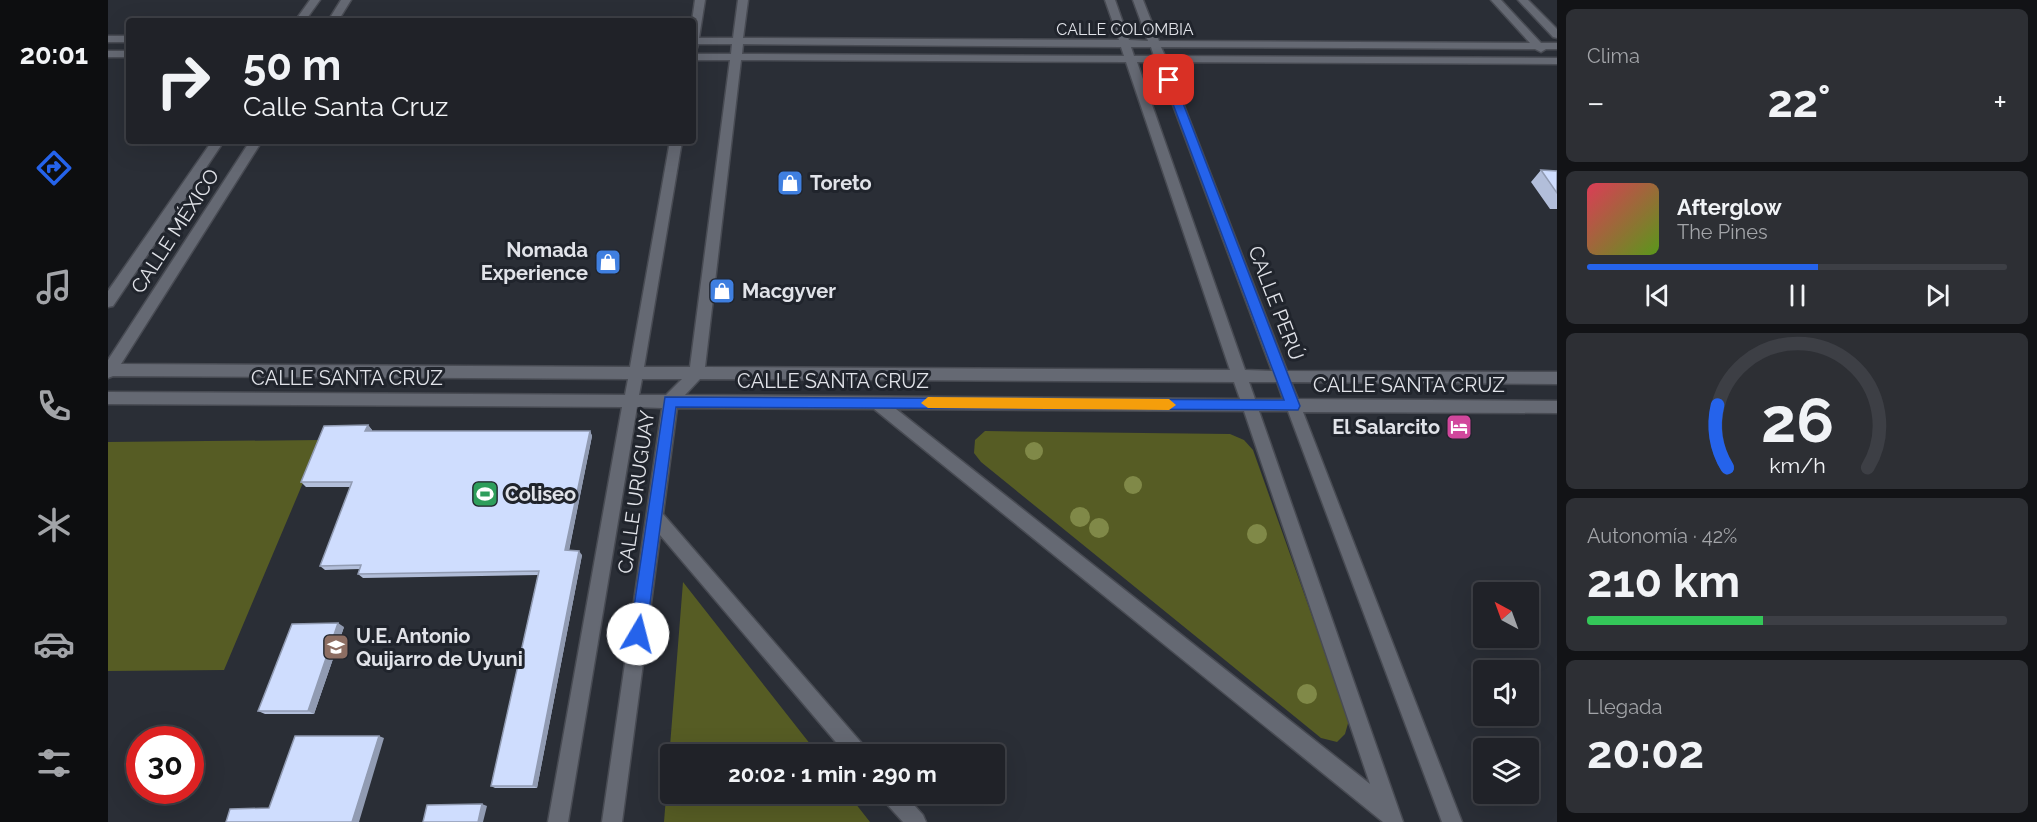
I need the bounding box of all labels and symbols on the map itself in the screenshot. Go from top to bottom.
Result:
street label: CALLE COLOMBIA [1056,20,1194,39]
pin [1143,54,1194,105]
street label: CALLE MÉXICO [126,164,224,298]
shop icon: Toreto [775,168,805,198]
place label: Toreto [810,171,872,195]
place label: Nomada Experience [481,238,588,285]
street label: CALLE PERÚ [1243,242,1309,364]
shop icon: Nomada Experience [593,247,623,277]
shop icon: Macgyver [707,276,737,306]
place label: Macgyver [742,279,836,303]
street label: CALLE SANTA CRUZ [251,366,443,390]
street label: CALLE SANTA CRUZ [737,369,929,393]
street label: CALLE SANTA CRUZ [1313,373,1505,397]
street label: CALLE URUGUAY [613,409,659,575]
hotel icon: El Salarcito [1444,412,1474,442]
place label: El Salarcito [1332,415,1440,439]
sports icon: Coliseo [470,479,500,509]
place label: Coliseo [505,482,576,506]
north arrow [1473,582,1539,648]
position arrow [606,602,670,666]
place label: U.E. Antonio Quijarro de Uyuni [356,624,523,671]
school or university icon: U.E. Antonio Quijarro de Uyuni [321,632,351,662]
speed limit sign: 30 [126,726,204,804]

